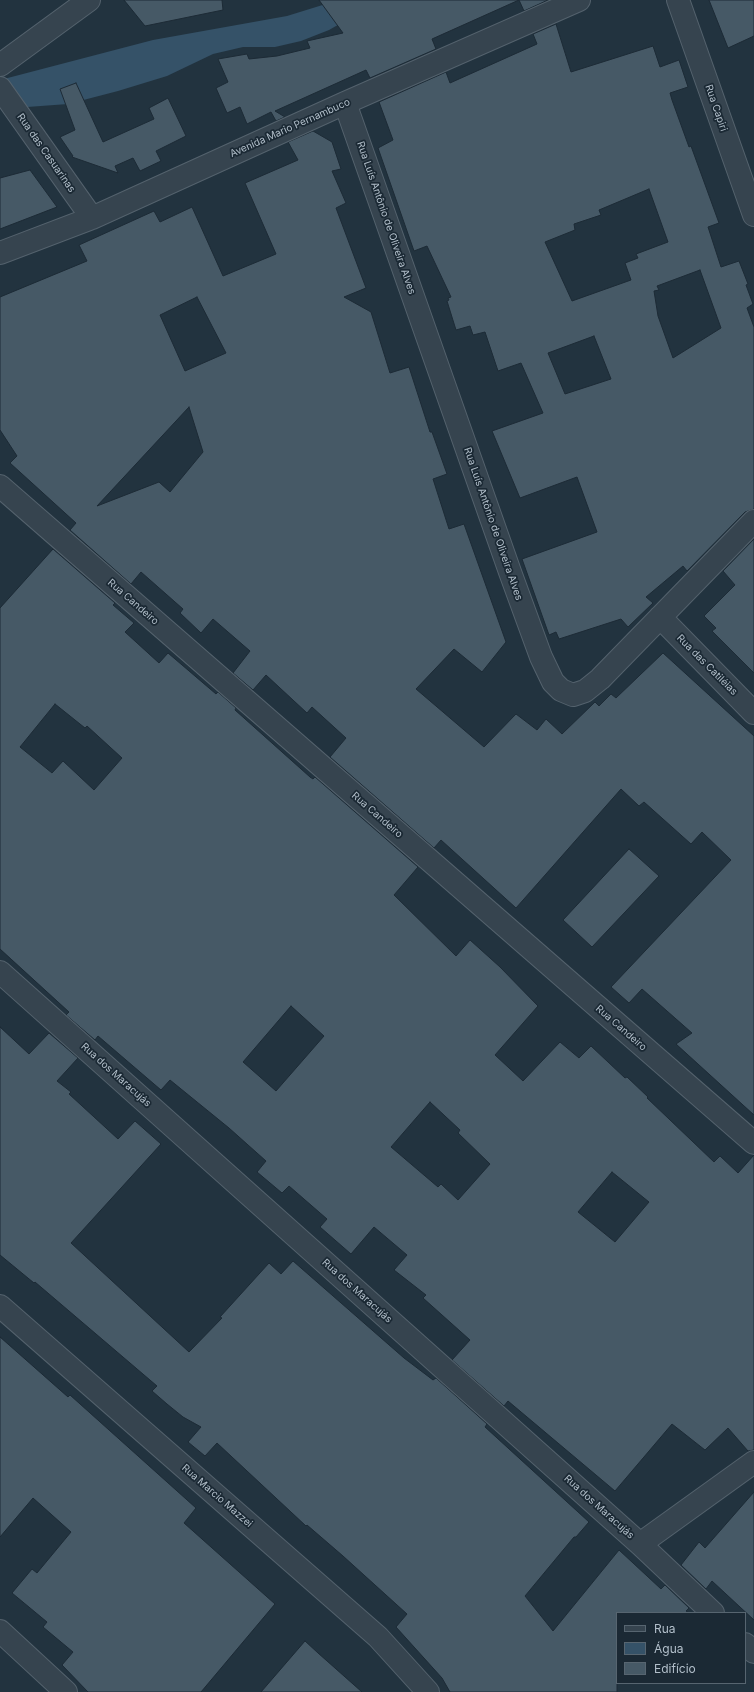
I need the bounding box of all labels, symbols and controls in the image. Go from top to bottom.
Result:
street label: Rua Capiri [702,83,730,133]
street label: Avenida Mario Pernambuco [228,96,352,160]
street label: Rua das Casuarinas [14,111,78,195]
street label: Rua Luís Antônio de Oliveira Alves [354,140,418,296]
street label: Rua Luís Antônio de Oliveira Alves [461,446,525,602]
street label: Rua Candeiro [105,577,161,627]
street label: Rua das Catiléias [674,632,740,698]
street label: Rua Candeiro [349,790,405,840]
street label: Rua Candeiro [593,1003,649,1053]
street label: Rua dos Maracujás [79,1040,153,1110]
street label: Rua dos Maracujás [320,1256,394,1326]
street label: Rua Marcio Mazzei [179,1462,255,1530]
street label: Rua dos Maracujás [562,1472,636,1542]
legend [616,1612,746,1684]
text: Rua [654,1621,676,1636]
text: Água [654,1641,683,1656]
text: Edifício [654,1661,696,1676]

